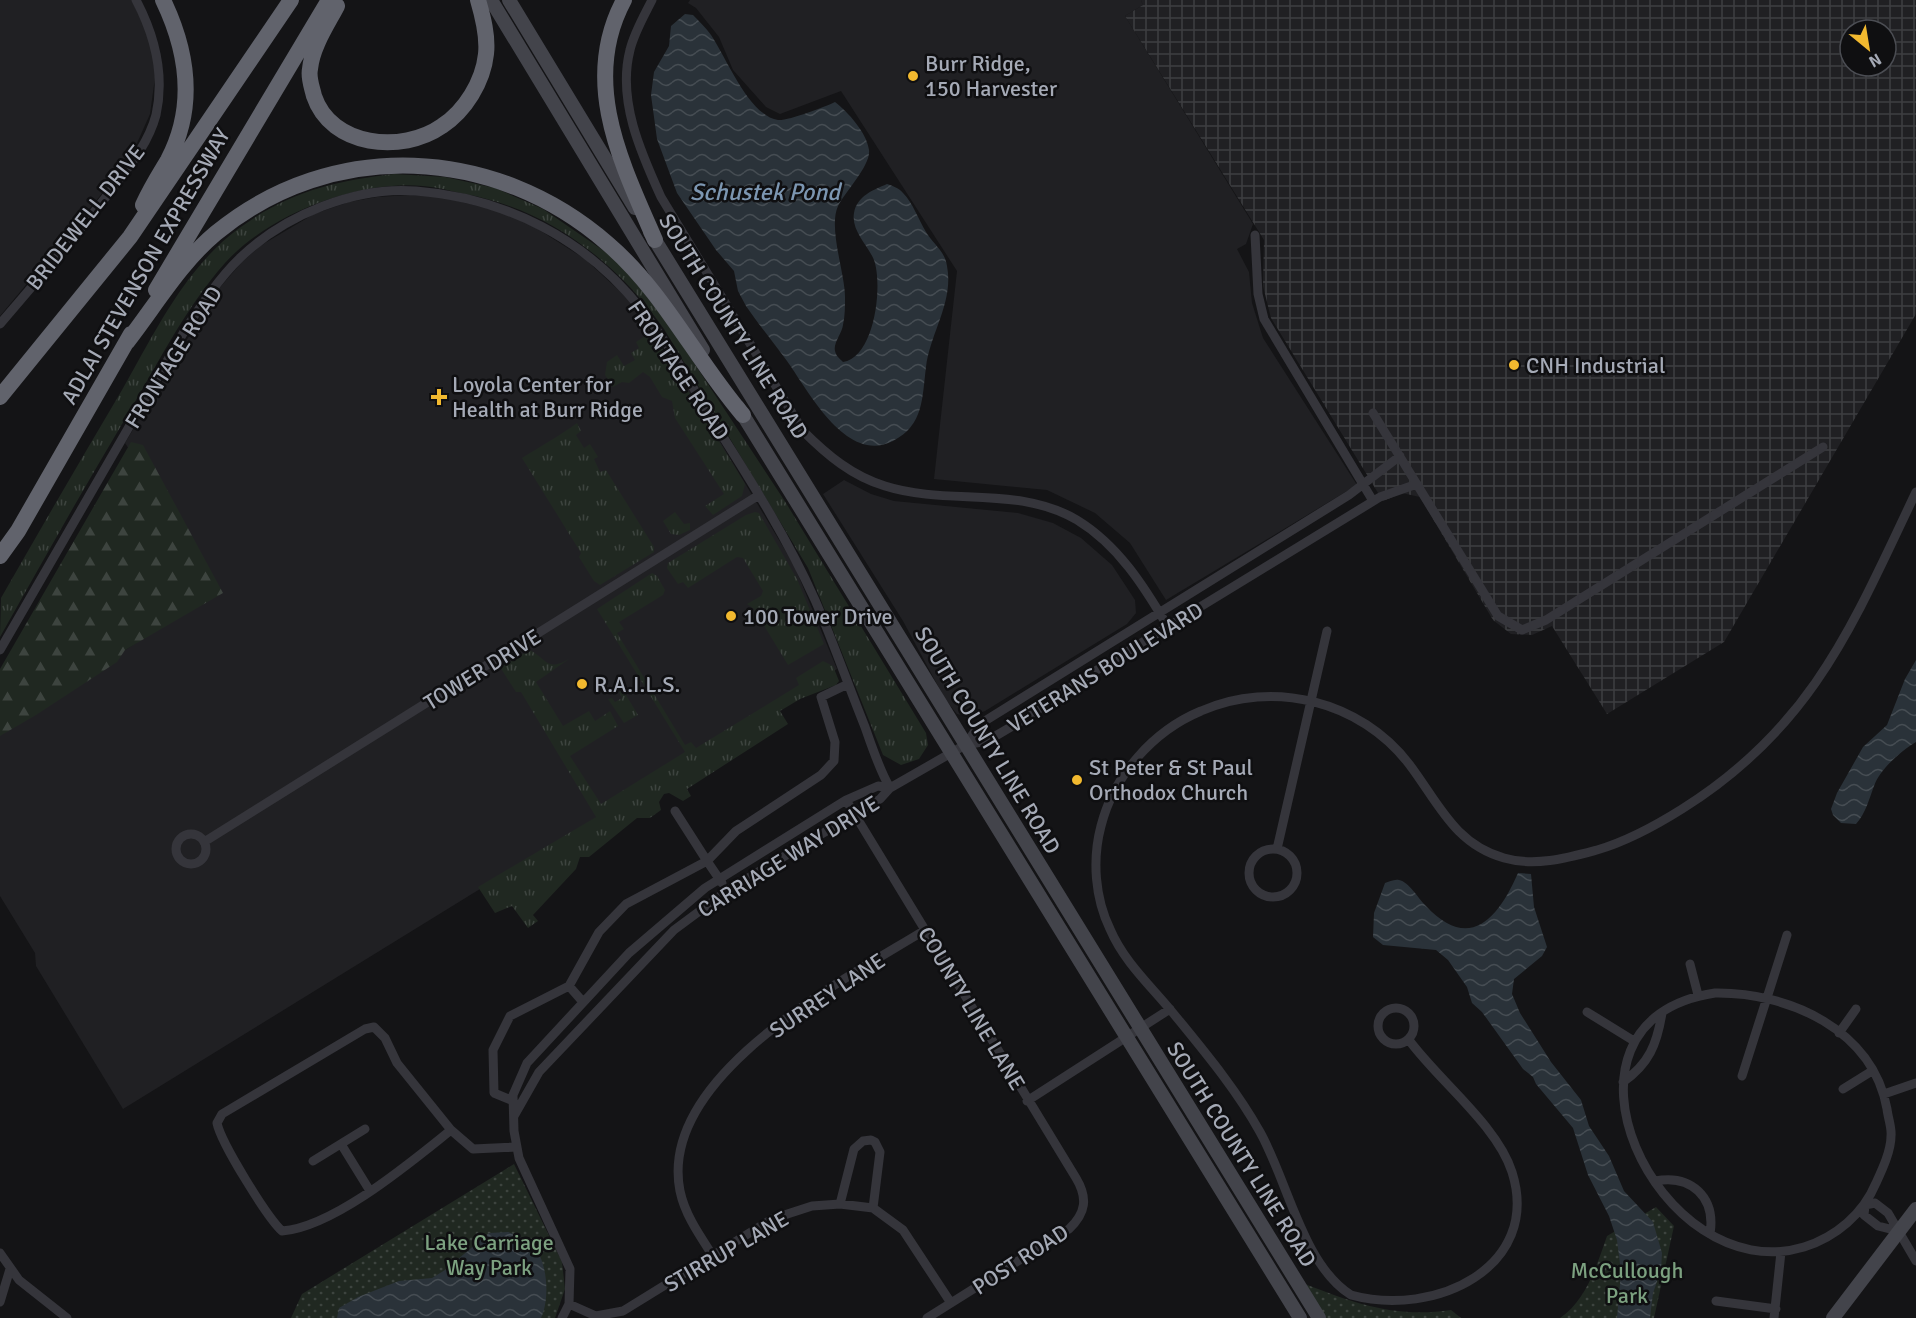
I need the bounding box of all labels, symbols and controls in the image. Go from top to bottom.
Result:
north arrow [1838,18,1898,78]
text: N [1865,49,1885,72]
place label: Burr Ridge, 150 Harvester [925,50,1057,102]
marker: Burr Ridge, 150 Harvester [906,69,920,83]
street label: ADLAI STEVENSON EXPRESSWAY [55,124,236,409]
street label: BRIDEWELL DRIVE [20,139,151,295]
water label: Schustek Pond [690,177,843,207]
street label: SOUTH COUNTY LINE ROAD [653,209,814,444]
street label: FRONTAGE ROAD [119,281,228,433]
street label: FRONTAGE ROAD [622,295,735,445]
place label: CNH Industrial [1526,352,1665,379]
marker: CNH Industrial [1507,358,1521,372]
place label: Loyola Center for Health at Burr Ridge [452,371,643,423]
marker: Loyola Center for Health at Burr Ridge [430,388,448,406]
street label: VETERANS BOULEVARD [1002,596,1208,739]
place label: 100 Tower Drive [743,603,892,630]
marker: 100 Tower Drive [724,609,738,623]
street label: SOUTH COUNTY LINE ROAD [909,622,1066,859]
street label: TOWER DRIVE [419,623,546,716]
place label: R.A.I.L.S. [594,671,680,698]
marker: R.A.I.L.S. [575,677,589,691]
place label: St Peter & St Paul Orthodox Church [1089,754,1253,806]
marker: St Peter & St Paul Orthodox Church [1070,773,1084,787]
street label: CARRIAGE WAY DRIVE [692,789,884,923]
street label: COUNTY LINE LANE [912,922,1031,1095]
street label: SURREY LANE [764,947,890,1044]
street label: SOUTH COUNTY LINE ROAD [1161,1037,1322,1272]
street label: STIRRUP LANE [659,1205,793,1298]
street label: POST ROAD [967,1218,1073,1300]
park label: Lake Carriage Way Park [424,1229,554,1281]
park label: McCullough Park [1571,1257,1683,1309]

